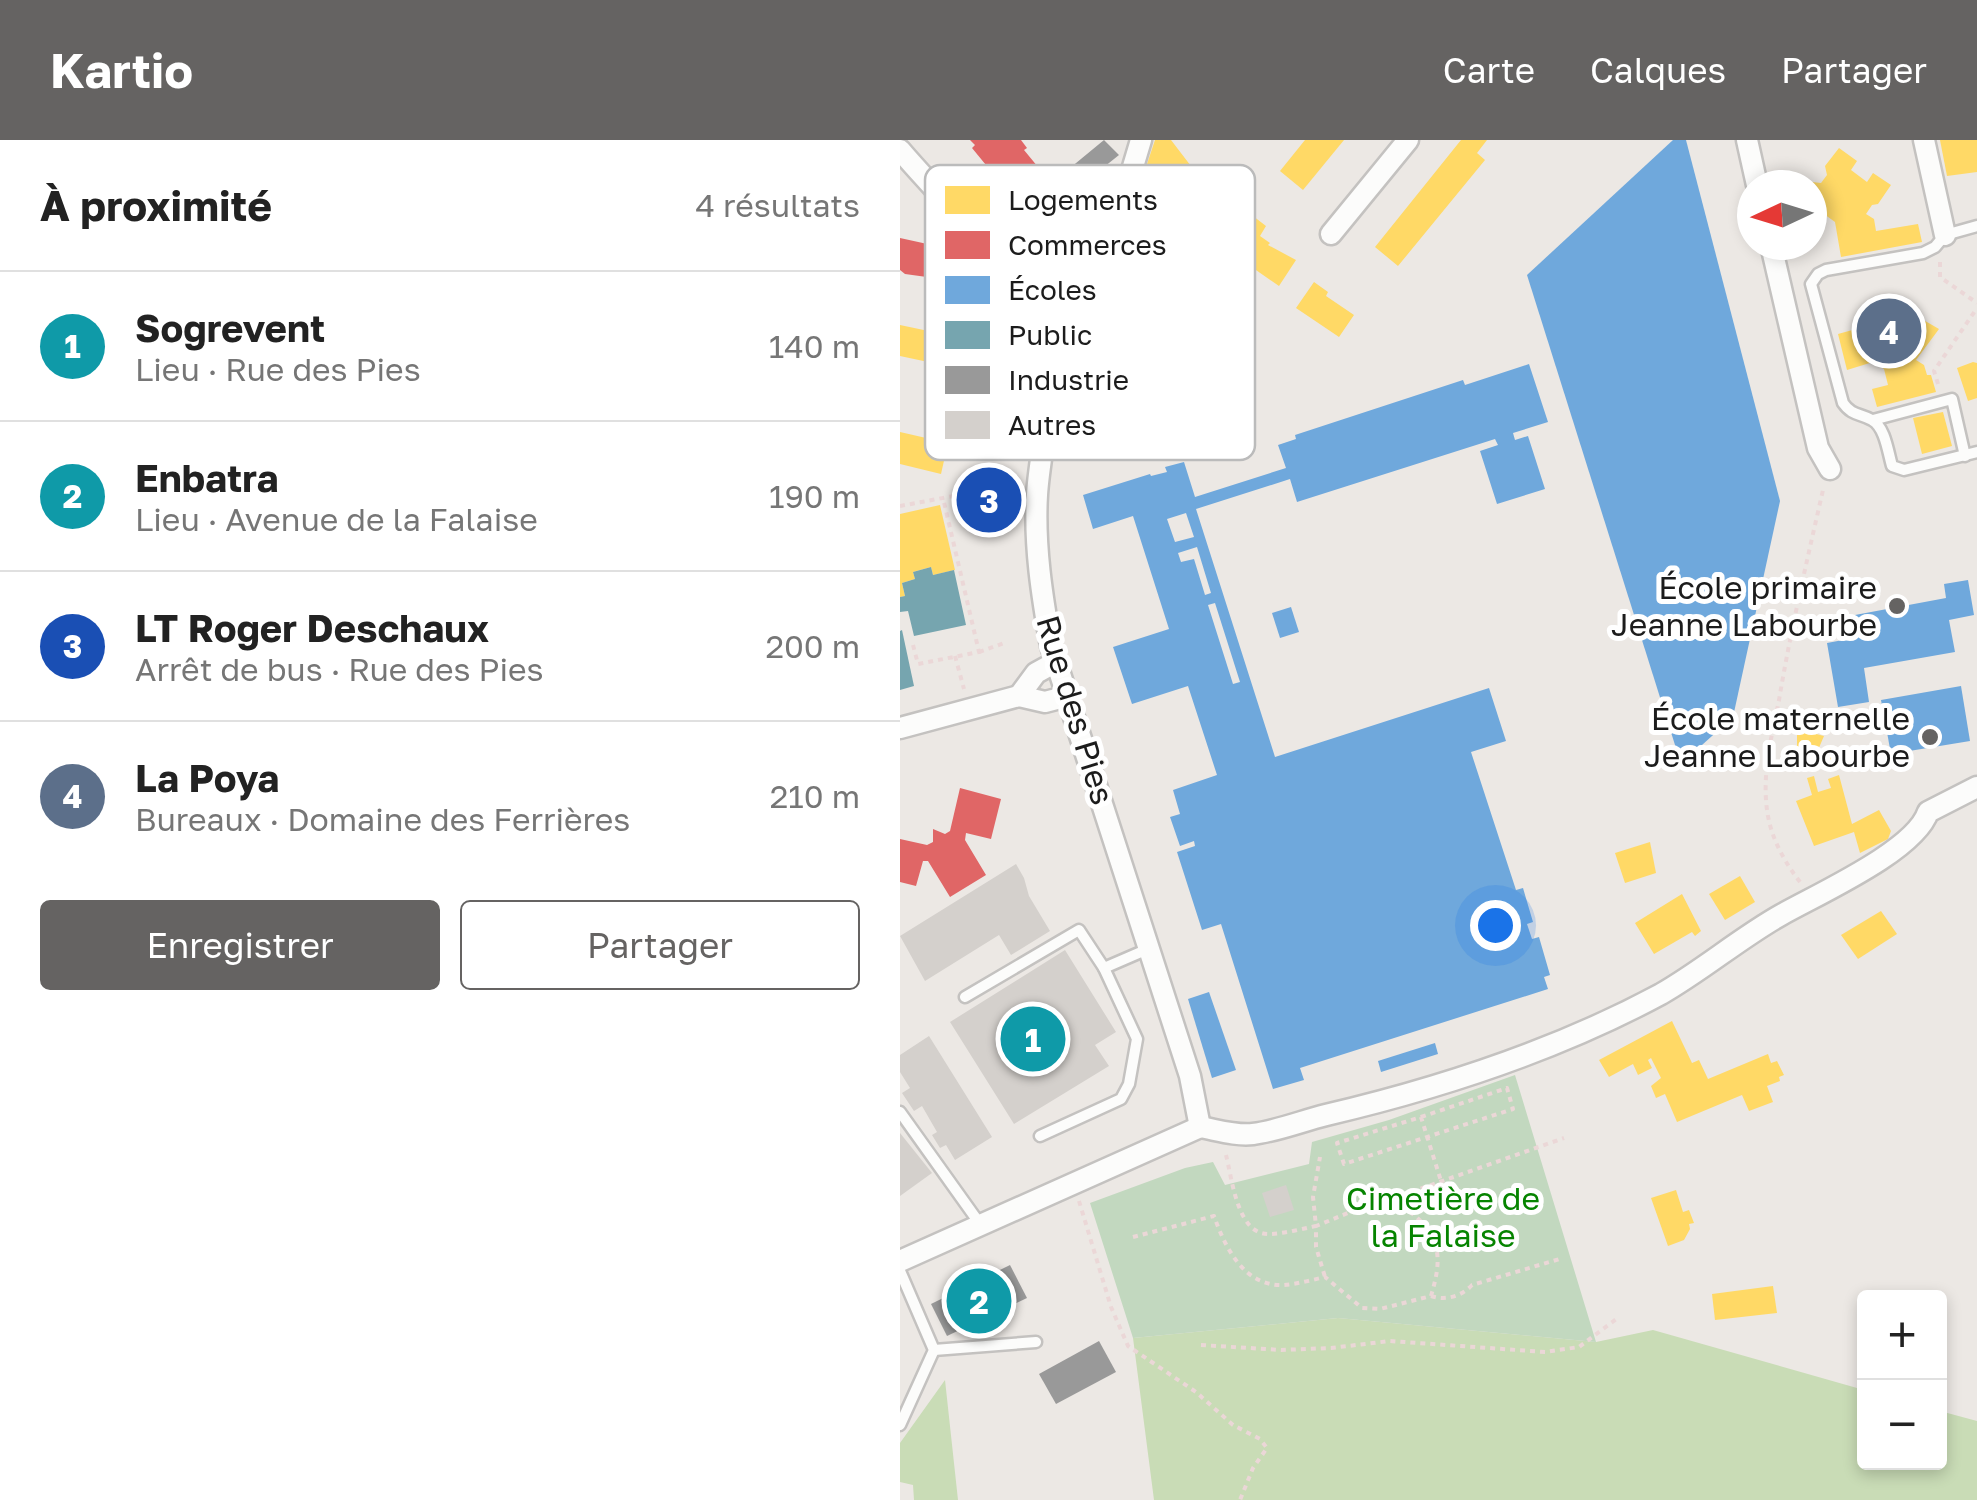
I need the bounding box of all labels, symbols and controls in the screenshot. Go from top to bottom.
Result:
text: Kartio [50,41,193,99]
text: Carte [1443,49,1535,91]
text: Calques [1590,49,1726,91]
text: Partager [1781,49,1927,91]
legend [925,165,1255,460]
north arrow [1737,170,1827,260]
text: À proximité [40,180,272,230]
text: Logements [1008,183,1158,216]
text: 4 résultats [696,186,860,224]
text: Commerces [1008,228,1167,261]
text: Écoles [1008,273,1097,306]
pin: 4 [1856,294,1922,368]
text: Sogrevent [135,305,325,350]
text: Public [1008,318,1092,351]
text: 1 [64,327,81,365]
text: 140 m [769,327,860,365]
text: Lieu · Rue des Pies [135,350,421,388]
text: Industrie [1008,363,1129,396]
text: Autres [1008,408,1096,441]
text: Enbatra [135,455,279,500]
pin: 3 [956,462,1022,538]
text: 2 [63,477,82,515]
text: 190 m [769,477,860,515]
text: Lieu · Avenue de la Falaise [135,500,538,538]
place label: École primaire Jeanne Labourbe [1611,568,1877,643]
marker: École primaire Jeanne Labourbe [1886,595,1908,617]
text: LT Roger Deschaux [135,605,489,650]
street label: Rue des Pies [1029,611,1123,809]
text: 3 [63,627,82,665]
text: 200 m [765,627,860,665]
text: Arrêt de bus · Rue des Pies [135,650,544,688]
place label: École maternelle Jeanne Labourbe [1644,699,1910,774]
marker: École maternelle Jeanne Labourbe [1919,726,1941,748]
text: La Poya [135,755,279,800]
text: 4 [62,777,83,815]
text: 210 m [770,777,860,815]
text: Bureaux · Domaine des Ferrières [135,800,630,838]
button: Enregistrer [40,900,440,990]
button: Partager [460,900,860,990]
your location [1470,900,1521,951]
pin: 1 [1000,1002,1066,1076]
park label: Cimetière de la Falaise [1346,1179,1540,1254]
pin: 2 [946,1264,1012,1338]
map controls [1857,1290,1947,1470]
button: + [1857,1290,1947,1380]
button: − [1857,1380,1947,1470]

